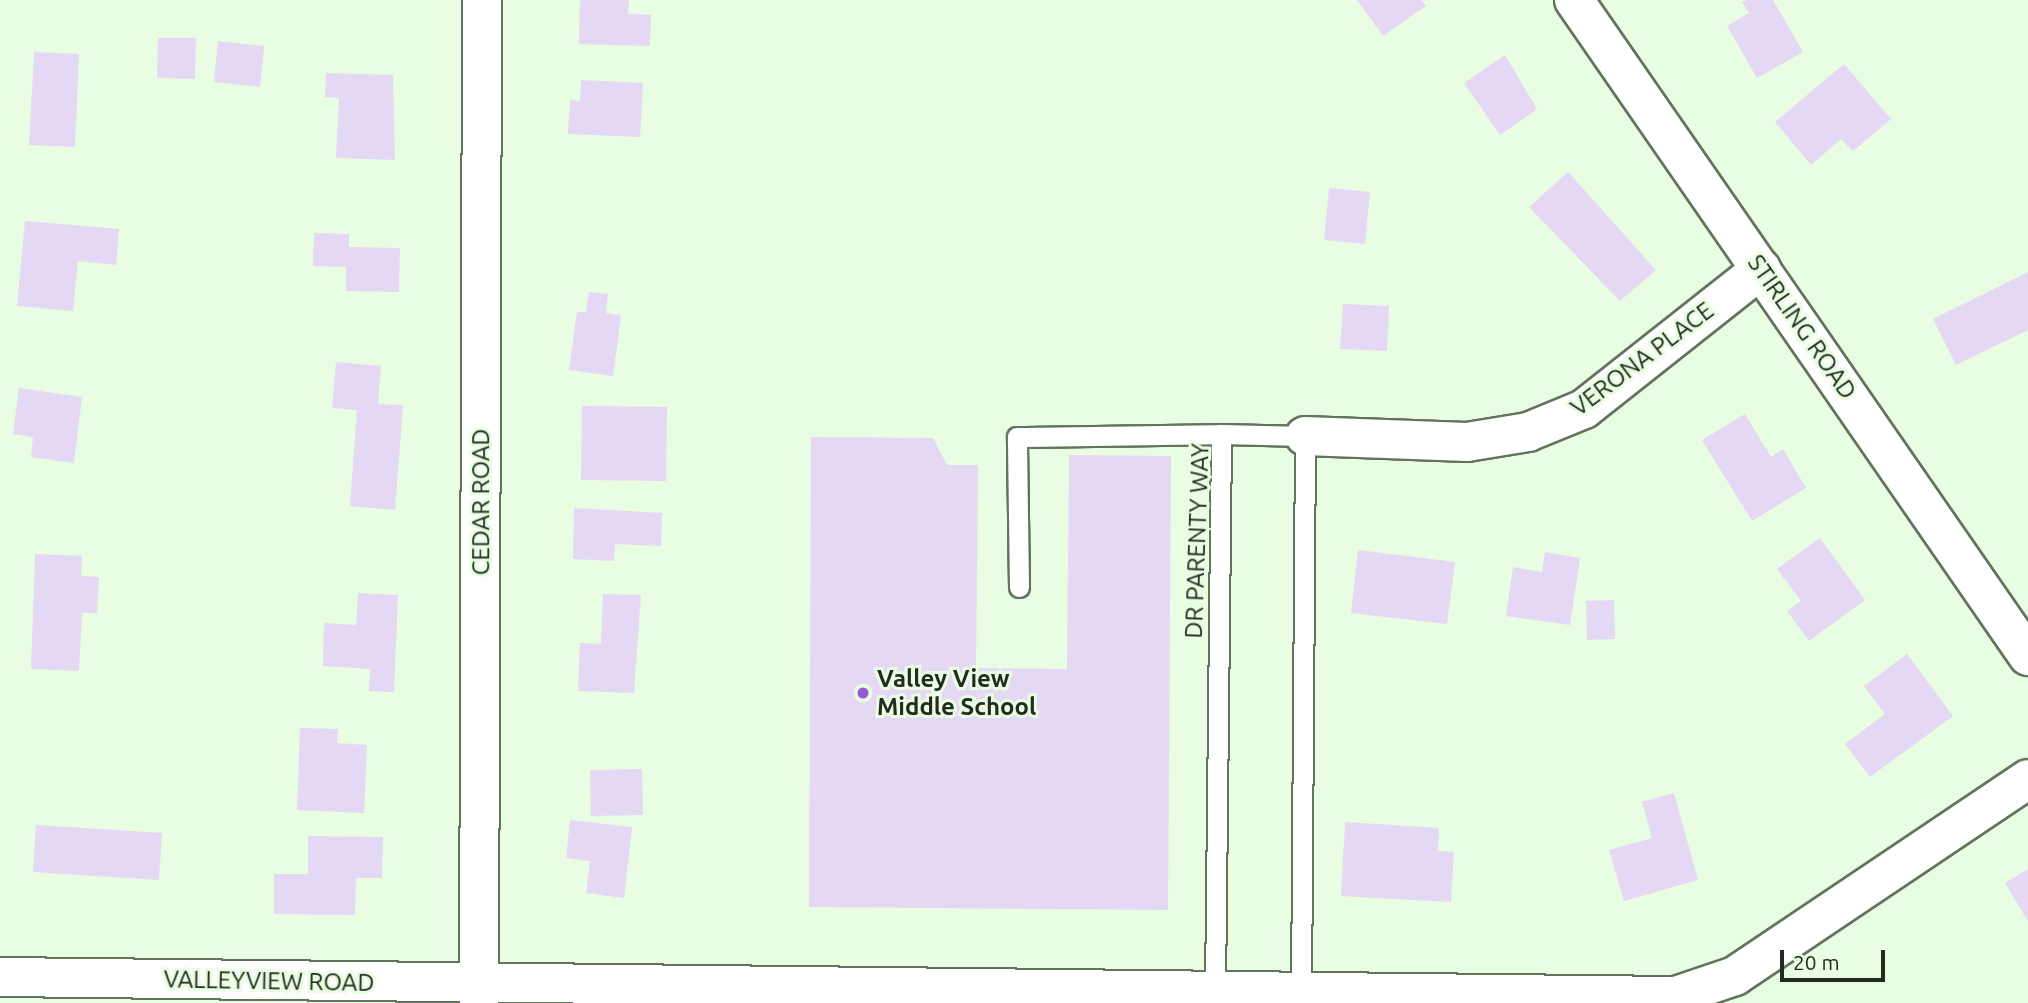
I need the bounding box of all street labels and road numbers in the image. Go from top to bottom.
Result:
street label: STIRLING ROAD [1742,249,1862,405]
street label: VERONA PLACE [1565,296,1719,422]
street label: CEDAR ROAD [467,429,495,575]
street label: DR PARENTY WAY [1179,443,1215,639]
street label: VALLEYVIEW ROAD [163,965,375,997]

